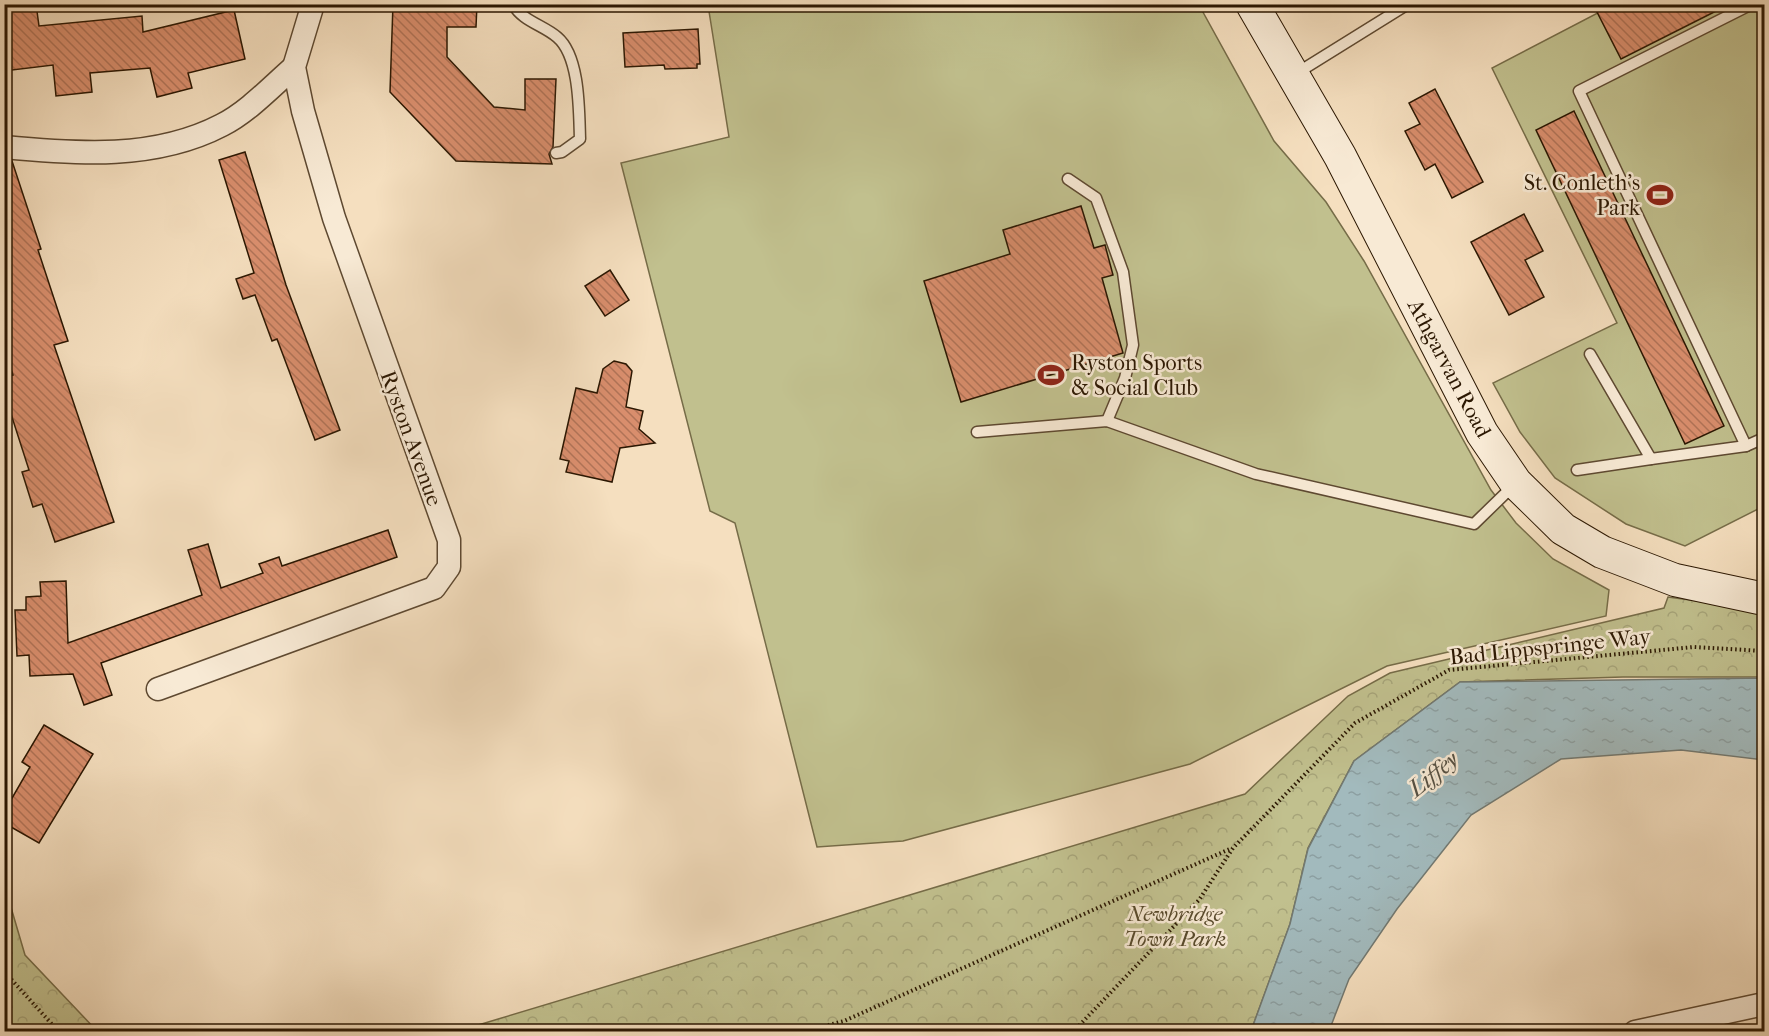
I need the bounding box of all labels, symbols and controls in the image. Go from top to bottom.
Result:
place label: St. Conleth's Park [1524,170,1641,221]
sports icon: St. Conleth's Park [1645,180,1675,210]
street label: Athgarvan Road [1401,294,1497,443]
place label: Ryston Sports & Social Club [1071,350,1202,401]
sports icon: Ryston Sports & Social Club [1036,360,1066,390]
street label: Ryston Avenue [375,367,448,510]
street label: Bad Lippspringe Way [1448,623,1653,670]
water label: Liffey [1401,745,1465,804]
park label: Newbridge Town Park [1124,901,1226,952]

